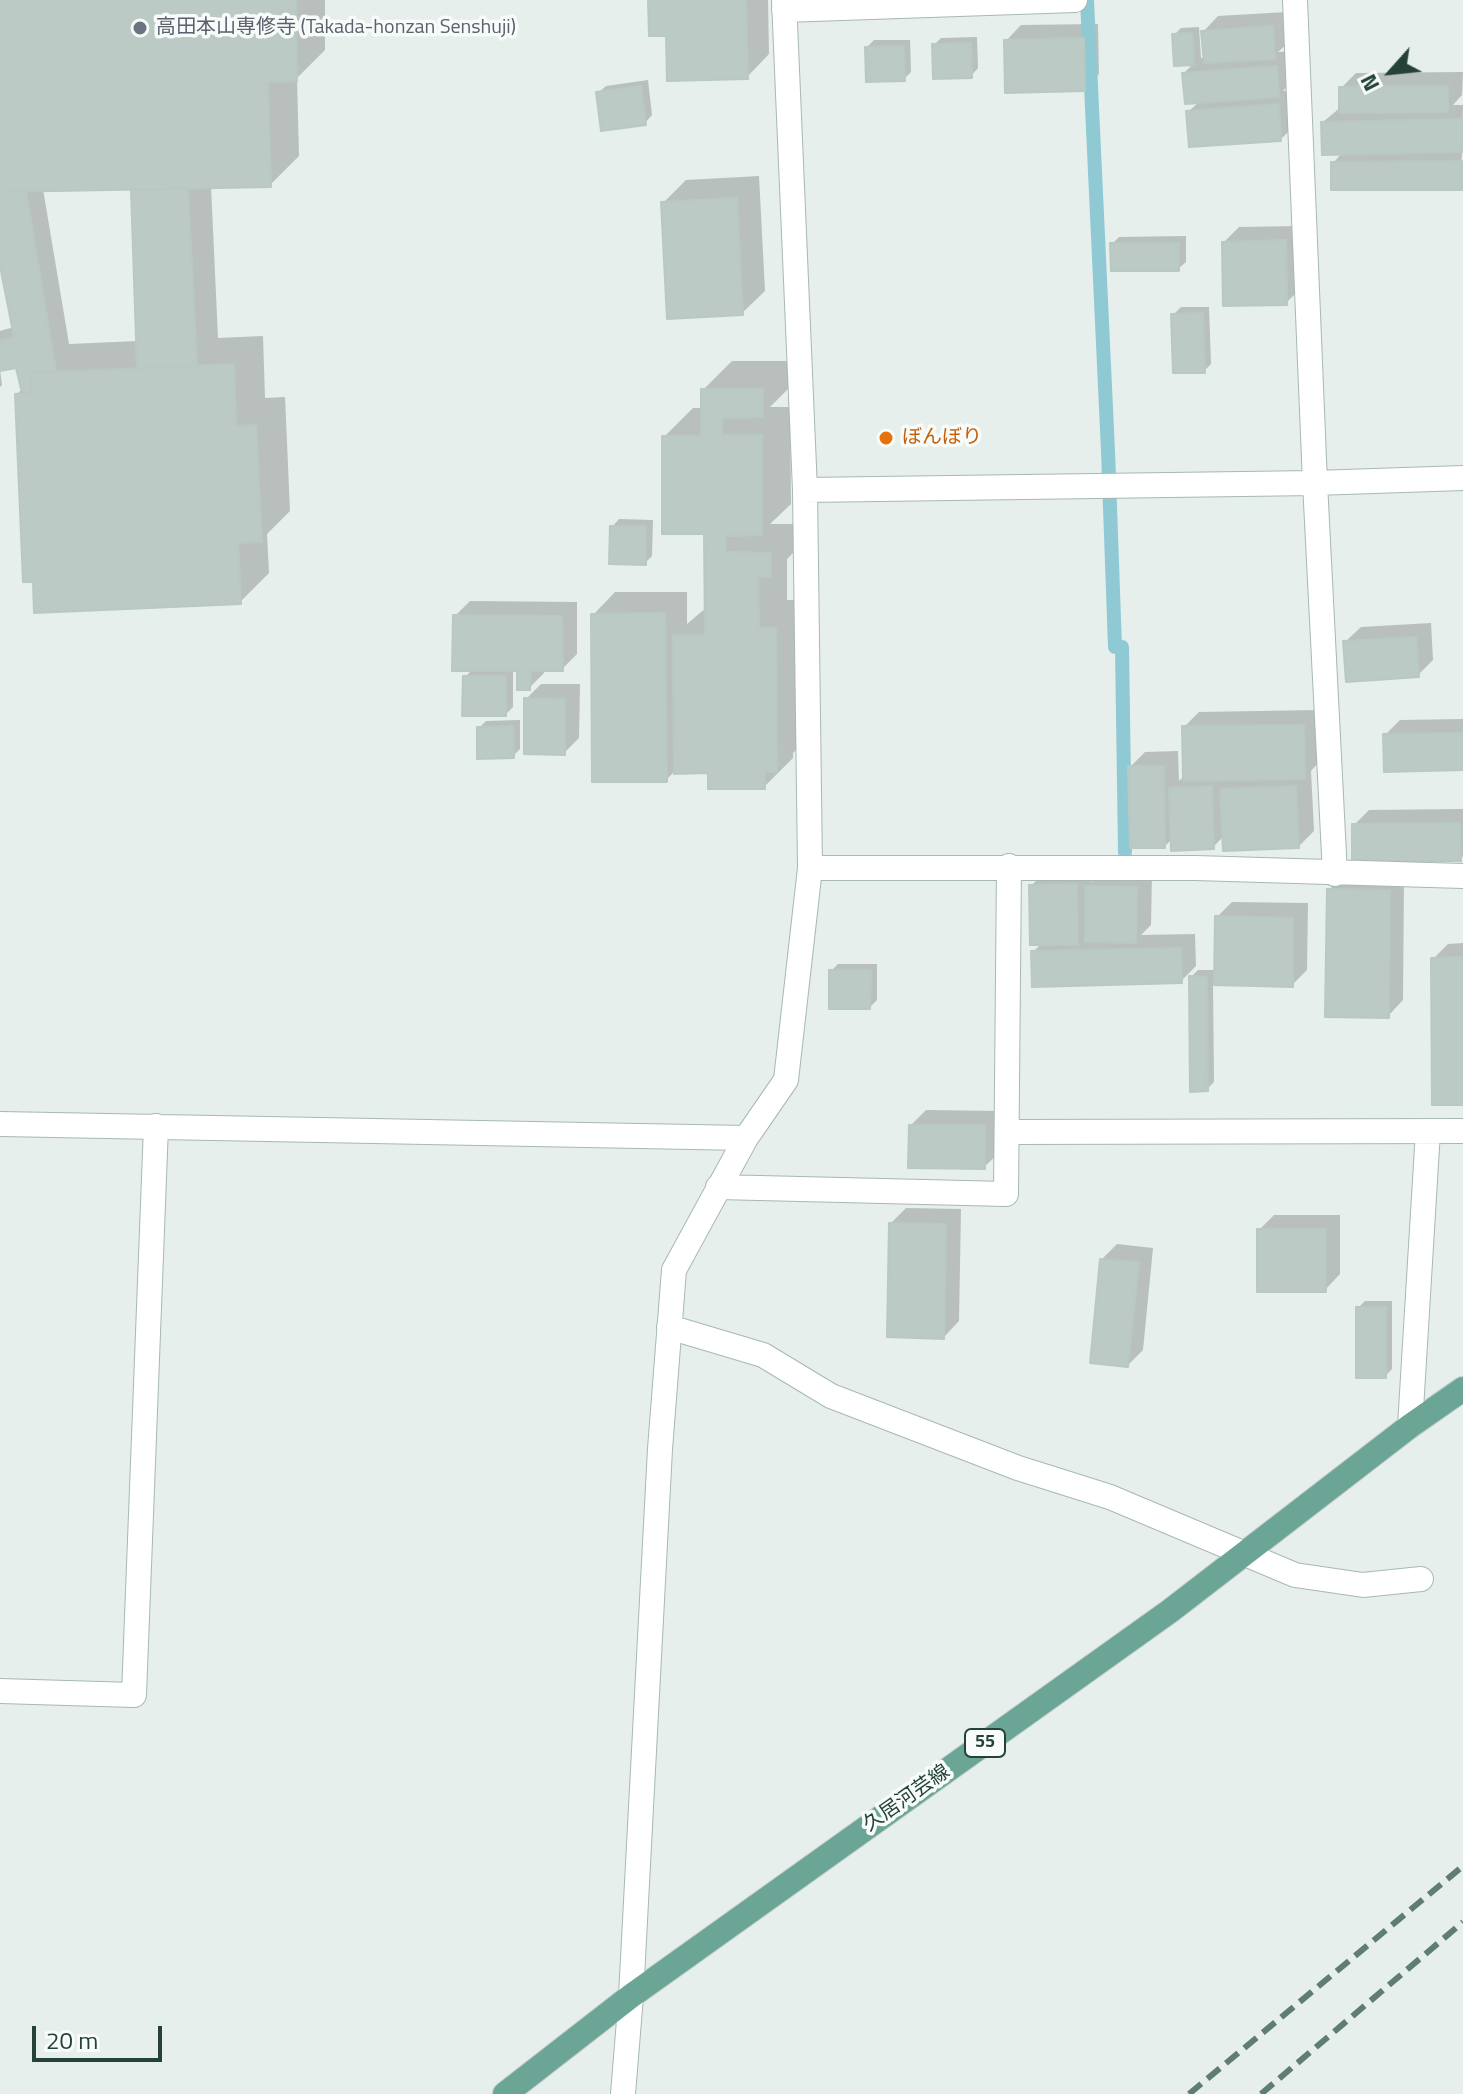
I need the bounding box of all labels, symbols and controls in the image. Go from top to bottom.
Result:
place label: 高田本山専修寺 (Takada-honzan Senshuji) [156,16,516,40]
marker: 高田本山専修寺 (Takada-honzan Senshuji) [131,19,149,37]
north arrow [1351,32,1431,112]
text: N [1351,68,1388,97]
place label: ぼんぼり [902,426,982,450]
marker: ぼんぼり [877,429,895,447]
road number: 55 [965,1729,1005,1757]
street label: 久居河芸線 [859,1760,955,1838]
scale bar [36,2010,166,2060]
text: 20 m [46,2022,98,2058]

